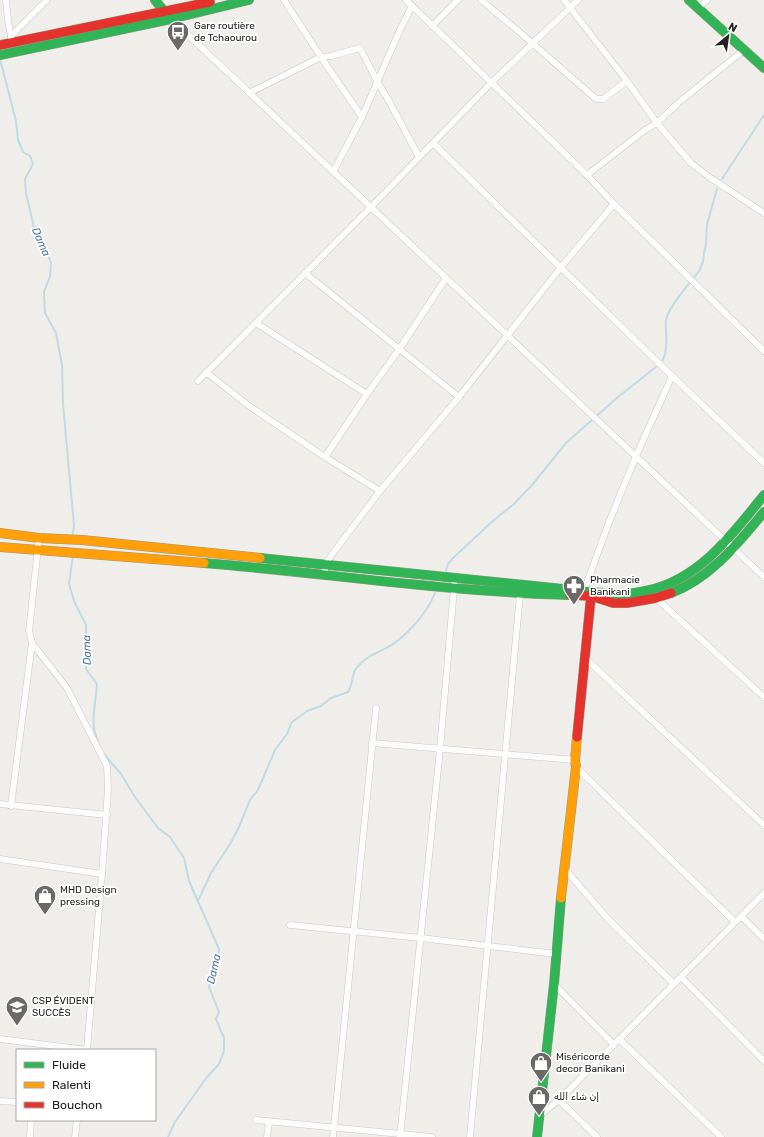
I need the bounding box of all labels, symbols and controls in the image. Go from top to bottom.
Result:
north arrow [708,16,748,56]
bus stop icon: Gare routière de Tchaourou [165,19,191,52]
place label: Gare routière de Tchaourou [194,20,257,44]
text: N [726,20,739,35]
water label: Dama [29,226,53,259]
pharmacy icon: Pharmacie Banikani [561,573,587,606]
place label: Pharmacie Banikani [590,574,640,598]
water label: Dama [80,634,94,665]
shop icon: MHD Design pressing [32,883,58,916]
place label: MHD Design pressing [60,884,116,908]
water label: Dama [204,952,224,985]
school or university icon: CSP ÉVIDENT SUCCÈS [4,994,30,1027]
place label: CSP ÉVIDENT SUCCÈS [32,995,95,1019]
legend [16,1049,156,1121]
shop icon: Miséricorde decor Banikani [528,1050,554,1083]
place label: Miséricorde decor Banikani [556,1051,625,1075]
text: Fluide [52,1058,86,1072]
text: Ralenti [52,1078,91,1092]
shop icon: إن شاء الله [526,1084,552,1117]
place label: إن شاء الله [554,1091,599,1103]
text: Bouchon [52,1098,102,1112]

